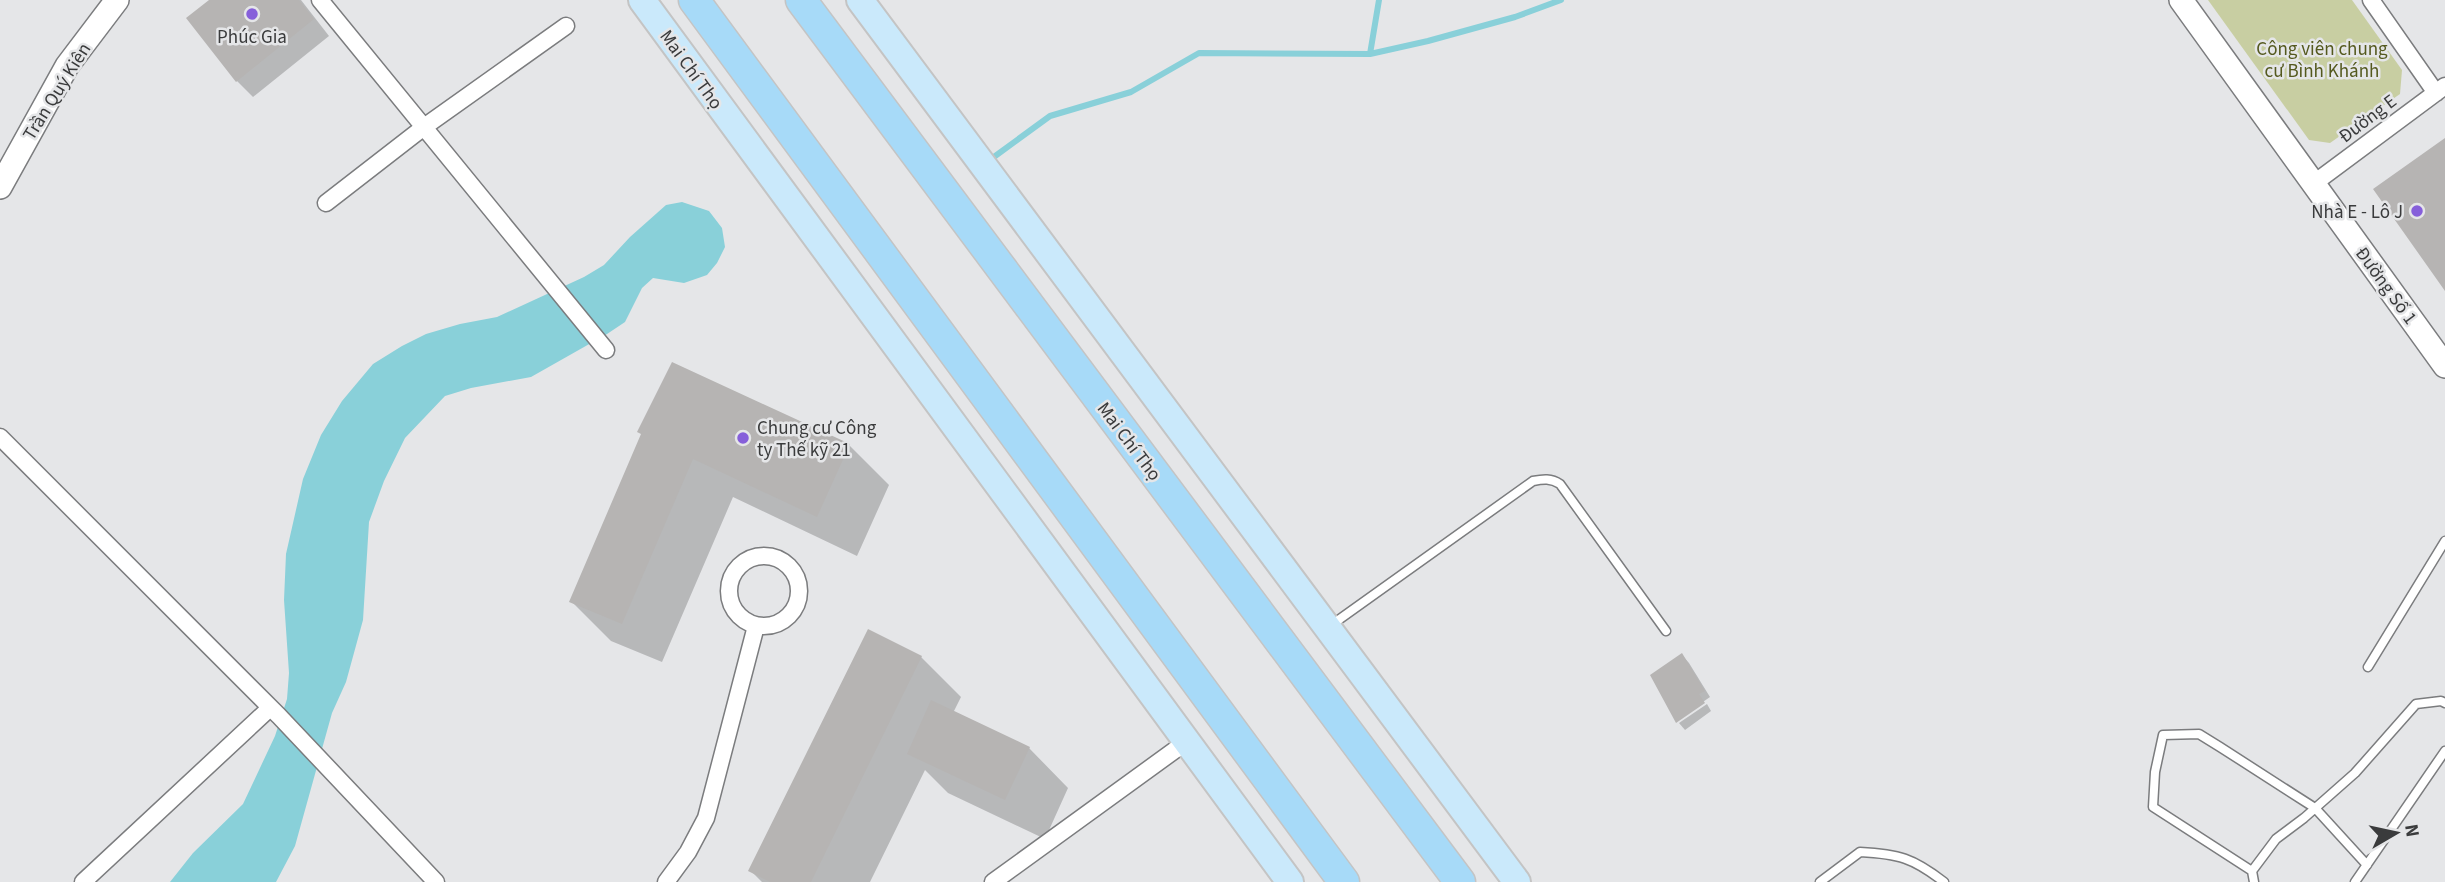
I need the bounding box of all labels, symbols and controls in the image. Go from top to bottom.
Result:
marker: Phúc Gia [244,6,260,22]
place label: Phúc Gia [217,24,287,51]
street label: Mai Chí Thọ [653,25,729,115]
park label: Công viên chung cư Bình Khánh [2256,36,2388,85]
street label: Trần Quý Kiên [17,38,98,146]
street label: Đường E [2333,88,2403,150]
place label: Nhà E - Lô J [2311,199,2403,226]
marker: Nhà E - Lô J [2409,203,2425,219]
street label: Đường Số 1 [2348,241,2423,330]
street label: Mai Chí Thọ [1090,397,1167,487]
place label: Chung cư Công ty Thế kỹ 21 [757,415,877,464]
marker: Chung cư Công ty Thế kỹ 21 [735,430,751,446]
north arrow [2361,798,2431,868]
text: N [2397,822,2426,839]

